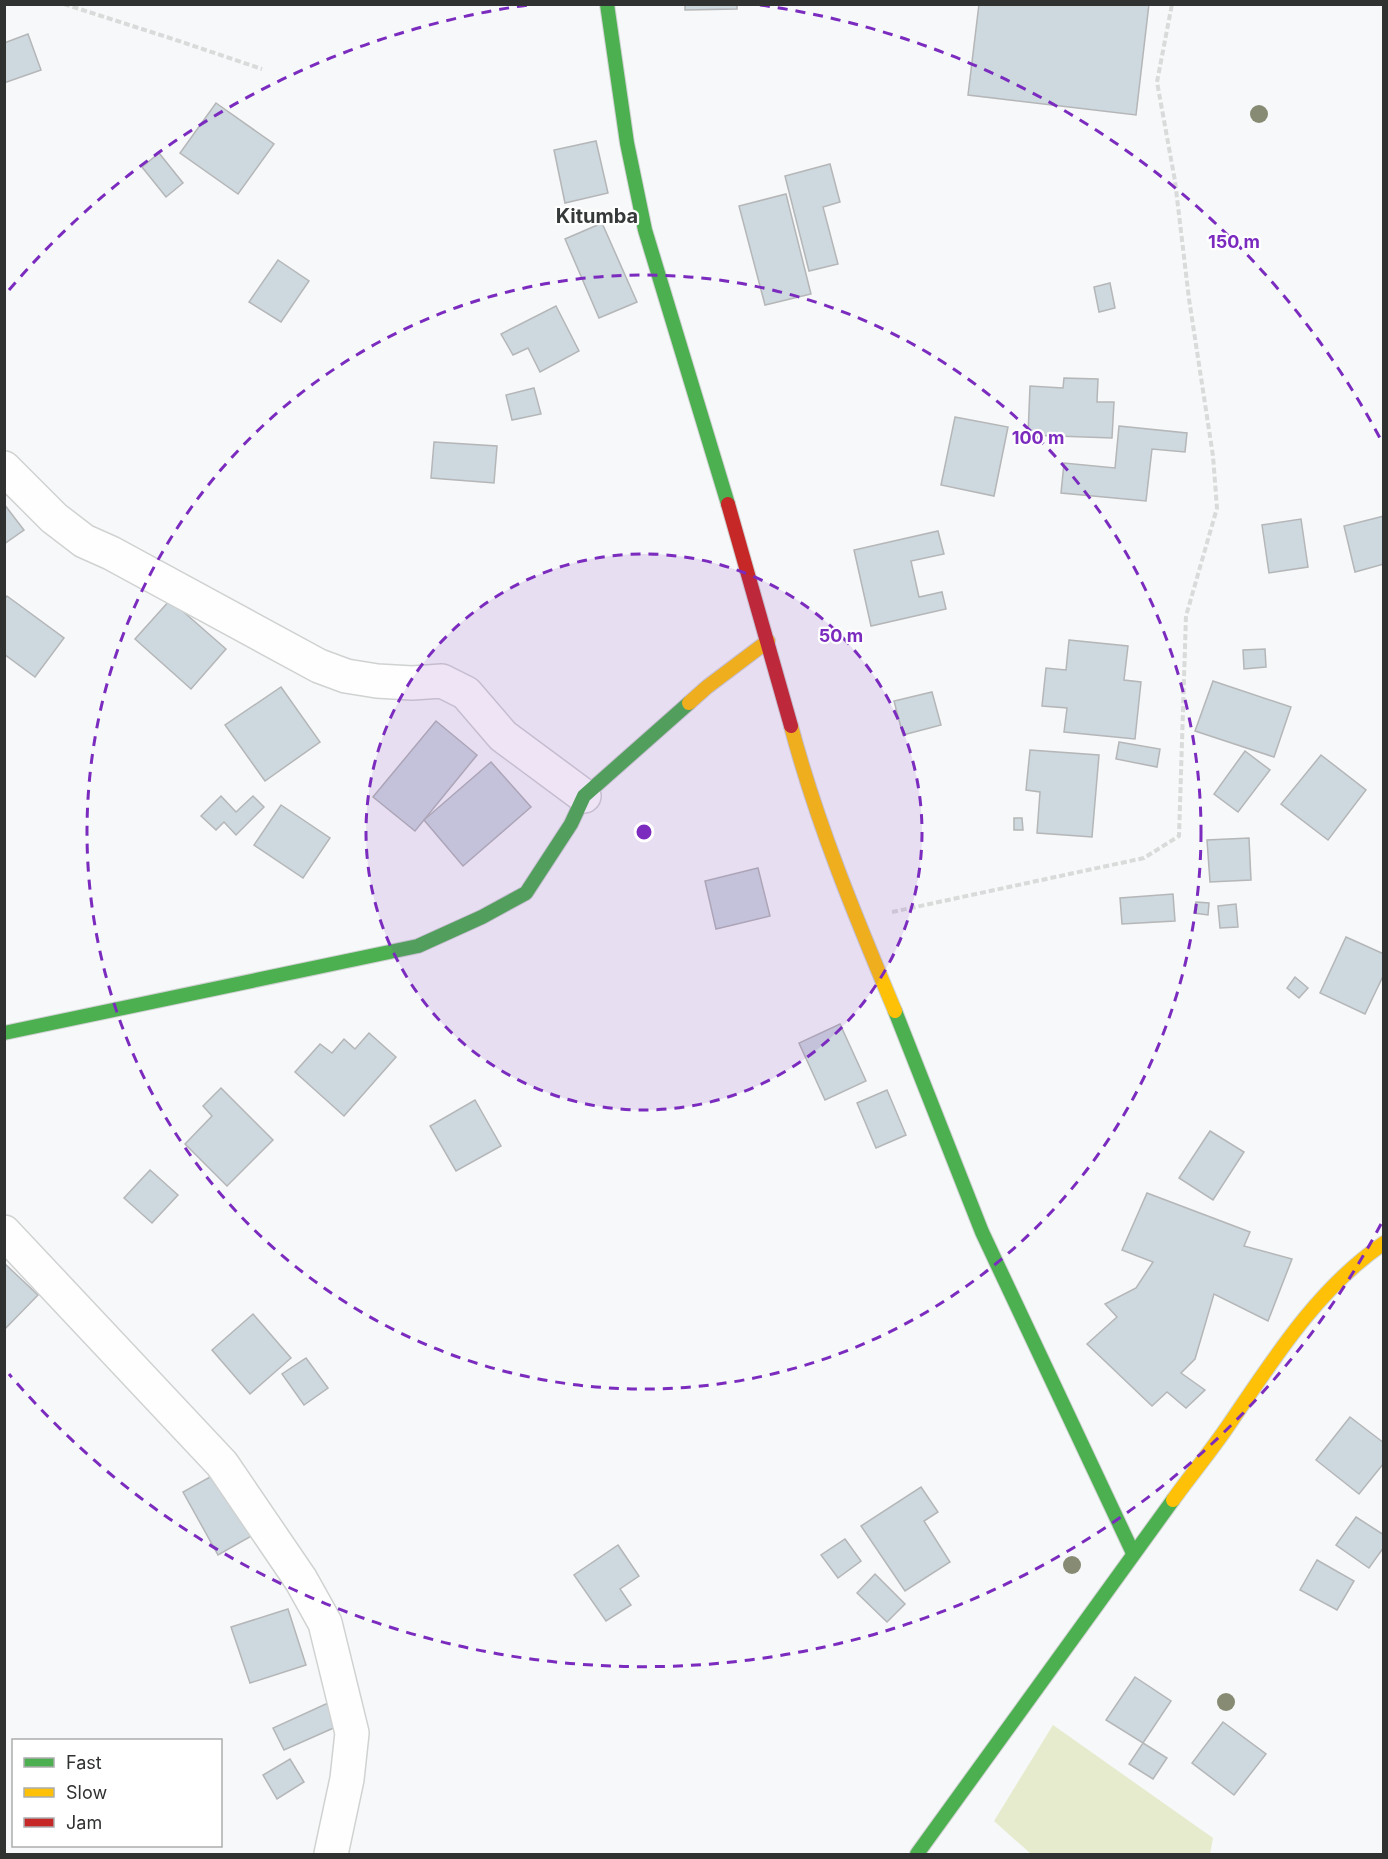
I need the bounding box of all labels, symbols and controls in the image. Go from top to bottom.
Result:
district label: Kitumba [556,204,638,228]
text: 150 m [1208,231,1260,252]
text: 100 m [1012,427,1064,448]
text: 50 m [819,625,863,646]
centre of rings [634,822,654,842]
legend [12,1739,222,1847]
text: Fast [66,1752,102,1773]
text: Slow [66,1782,107,1803]
text: Jam [66,1812,102,1833]

